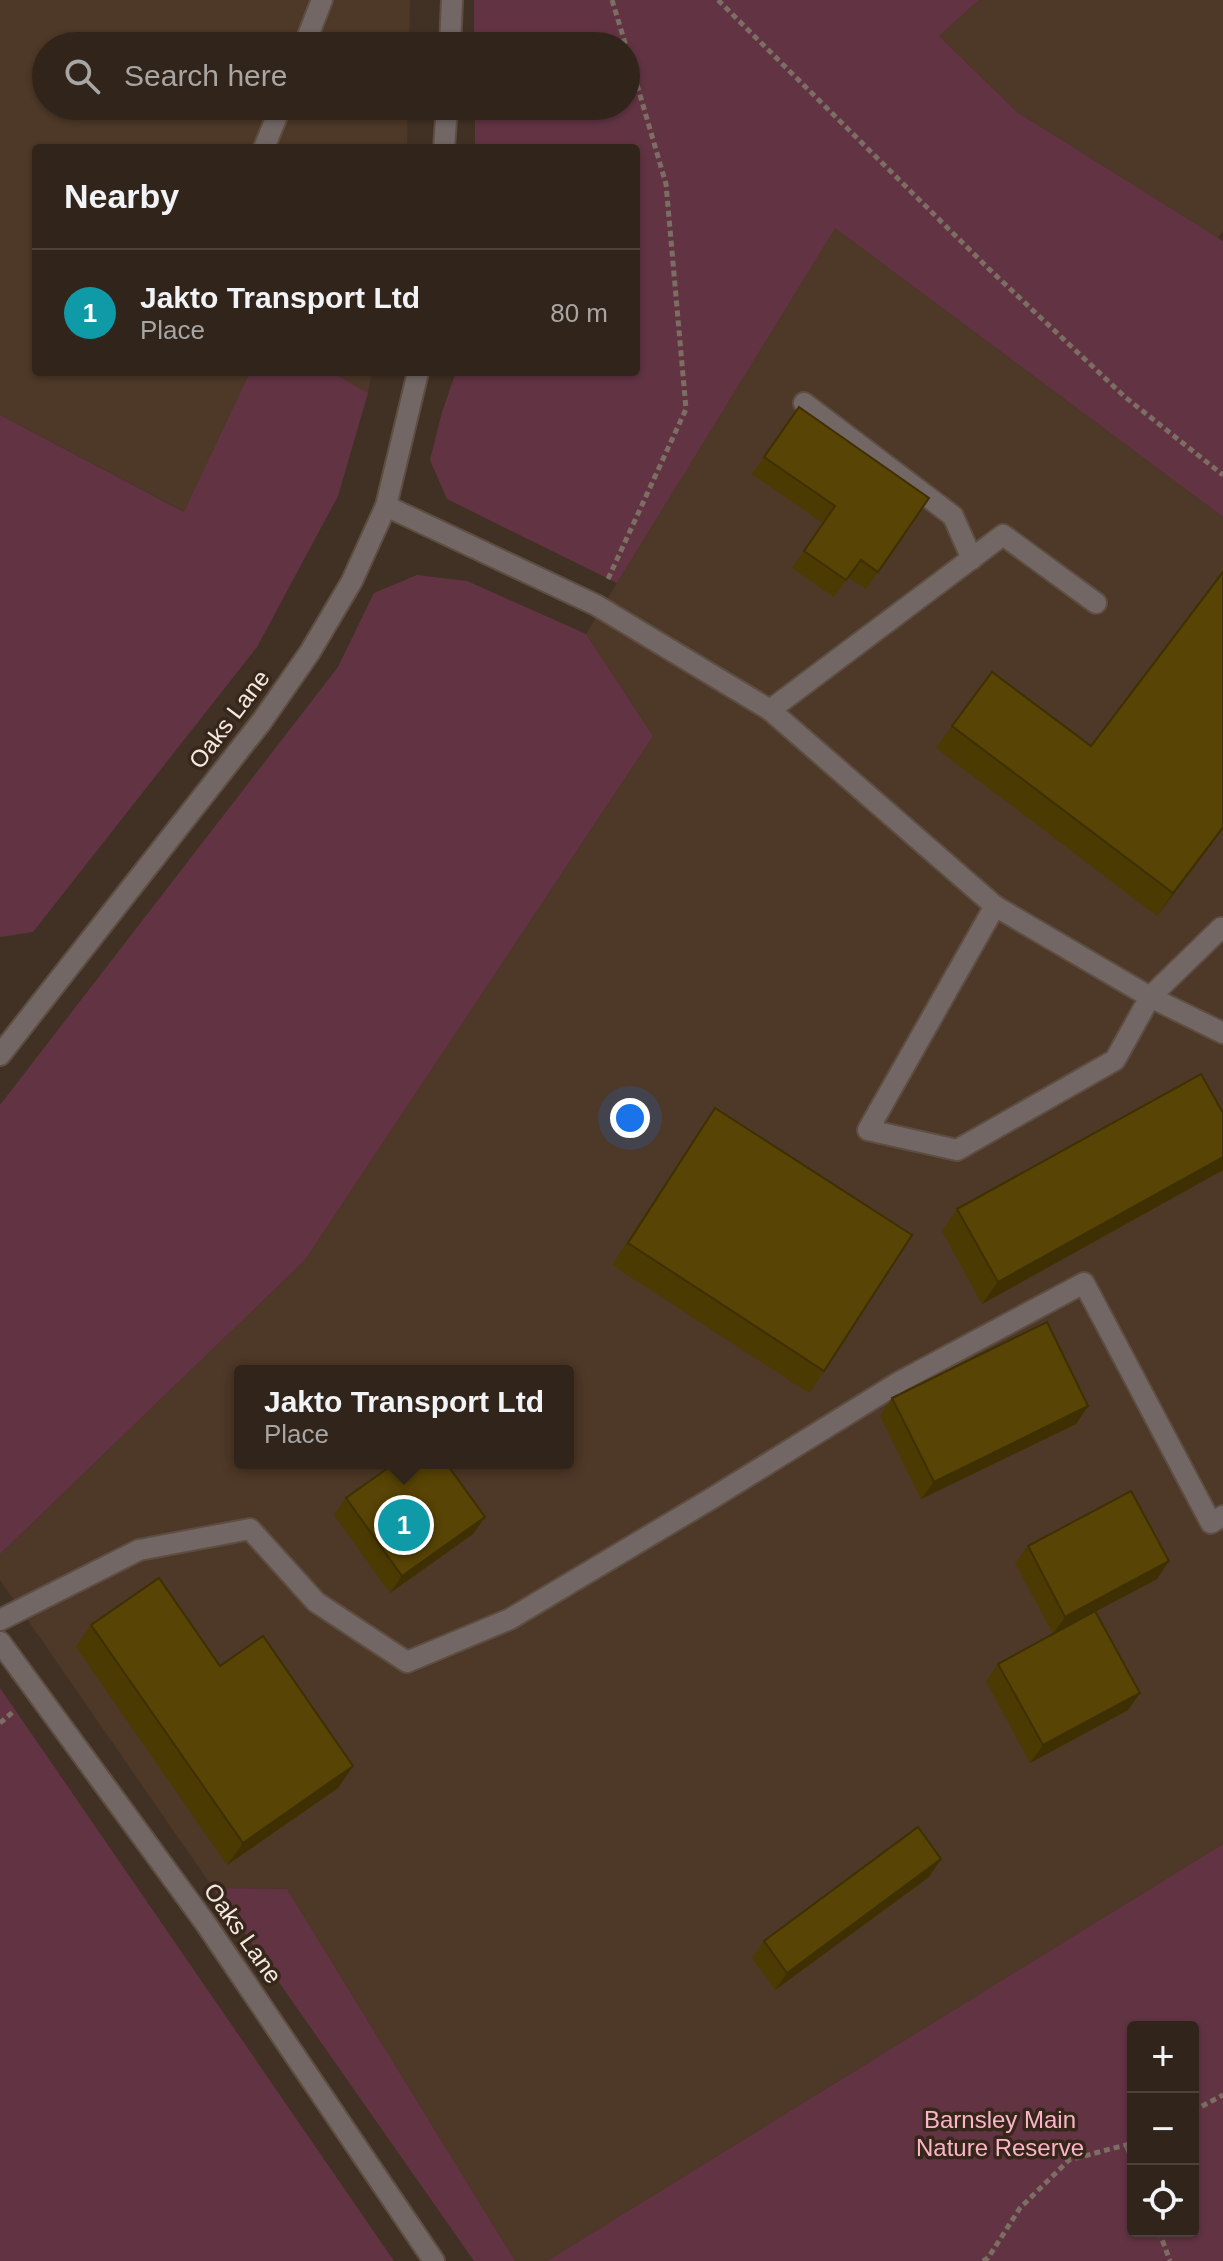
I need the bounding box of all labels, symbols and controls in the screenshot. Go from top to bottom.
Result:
search box [32,32,640,120]
icon: search [60,54,104,98]
text: Search here [124,59,287,92]
text: Nearby [64,177,179,215]
text: Jakto Transport Ltd [140,281,420,314]
text: 1 [83,298,97,328]
text: 80 m [550,298,608,328]
text: Place [140,315,205,345]
street label: Oaks Lane [183,665,275,773]
your location [610,1098,650,1138]
popup [234,1365,574,1469]
text: Jakto Transport Ltd [264,1385,544,1418]
text: Place [264,1419,329,1449]
pin: 1 [378,1495,430,1555]
street label: Oaks Lane [199,1878,287,1988]
map controls [1127,2021,1199,2237]
button: + [1127,2021,1199,2093]
button: − [1127,2093,1199,2165]
park label: Barnsley Main Nature Reserve [916,2106,1084,2161]
button: locate [1127,2165,1199,2237]

